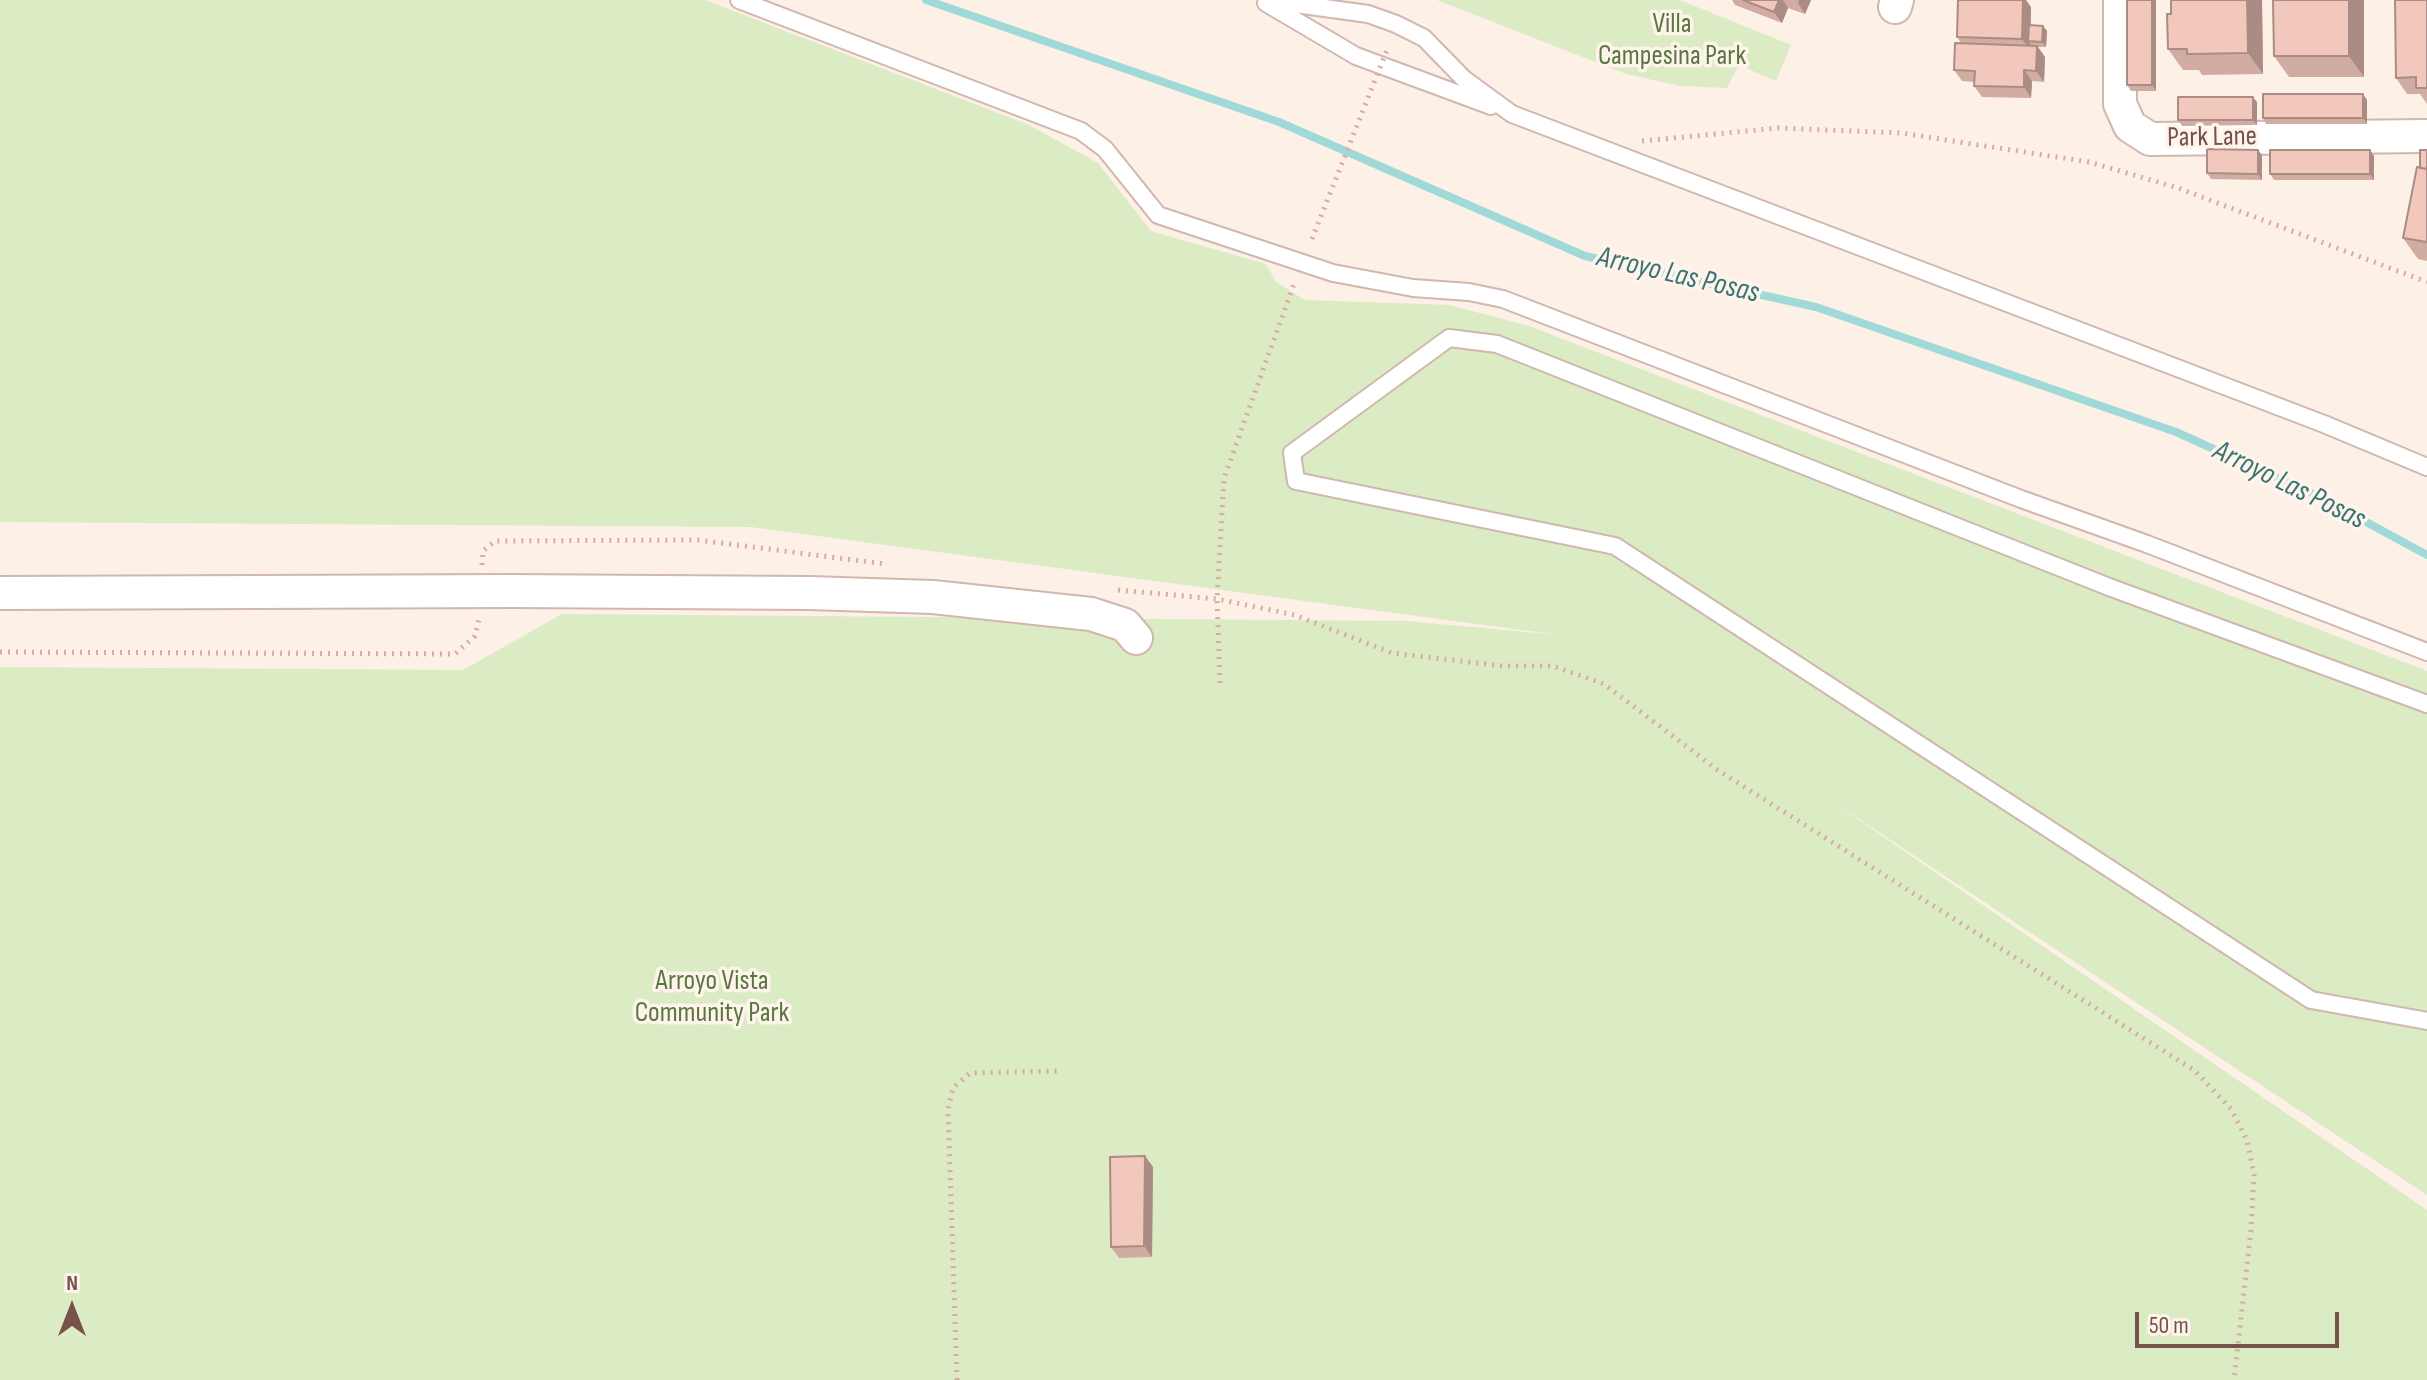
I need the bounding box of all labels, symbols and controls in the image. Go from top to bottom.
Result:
park label: Villa Campesina Park [1598,8,1746,74]
street label: Park Lane [2167,120,2257,156]
water label: Arroyo Las Posas [1593,240,1763,312]
water label: Arroyo Las Posas [2207,434,2371,538]
park label: Arroyo Vista Community Park [635,965,789,1031]
north arrow [32,1268,112,1348]
text: N [66,1270,78,1297]
scale bar [2139,1296,2343,1346]
text: 50 m [2149,1311,2189,1340]

